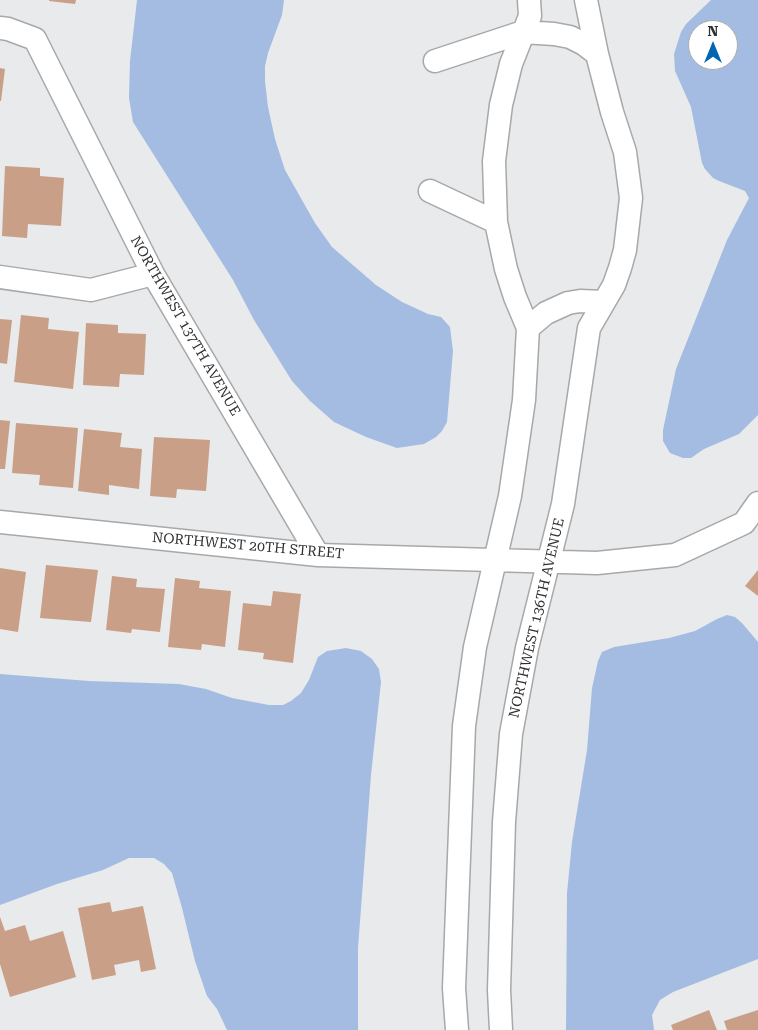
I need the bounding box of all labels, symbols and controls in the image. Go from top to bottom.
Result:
north arrow [688,20,738,70]
text: N [708,23,718,39]
street label: NORTHWEST 137TH AVENUE [127,233,243,419]
street label: NORTHWEST 136TH AVENUE [506,516,568,720]
street label: NORTHWEST 20TH STREET [151,529,345,563]

